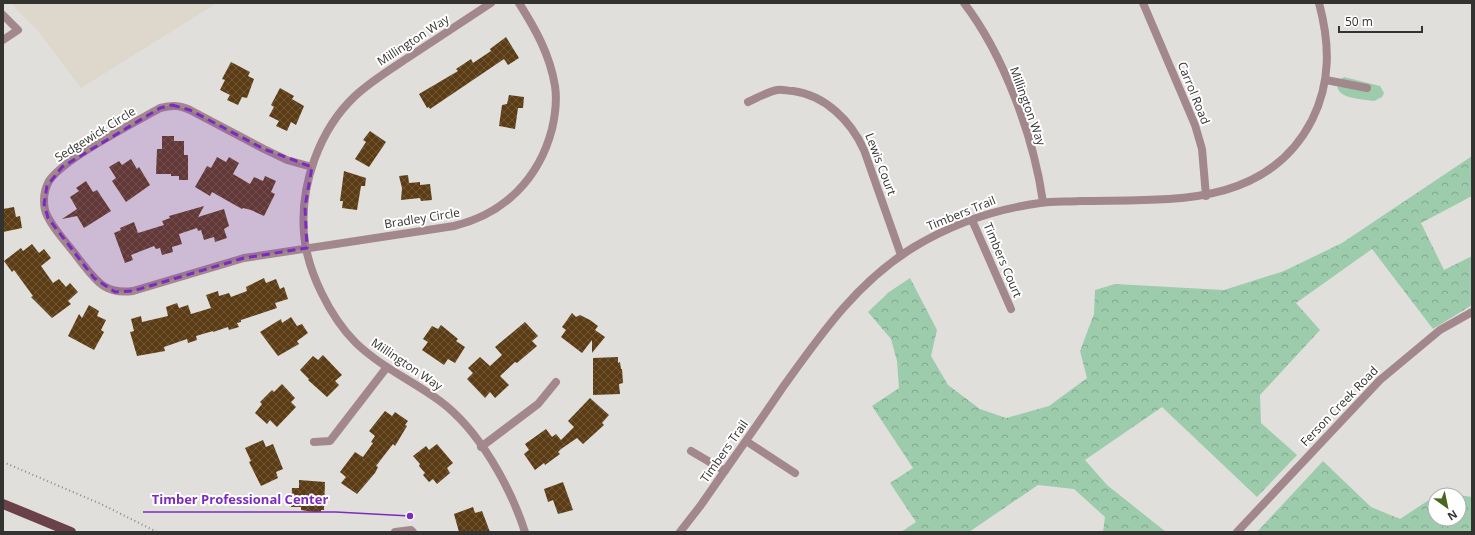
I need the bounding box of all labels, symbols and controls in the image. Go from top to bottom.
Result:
scale bar [1339,8,1422,34]
street label: Millington Way [374,10,453,70]
text: 50 m [1345,13,1373,30]
street label: Carrol Road [1174,59,1214,127]
street label: Millington Way [1006,64,1050,149]
street label: Sedgewick Circle [51,102,139,166]
street label: Lewis Court [861,130,901,198]
street label: Timbers Trail [924,191,998,235]
street label: Bradley Circle [383,204,461,232]
street label: Timbers Court [980,220,1026,300]
street label: Millington Way [368,334,447,395]
street label: Ferson Creek Road [1296,362,1382,450]
street label: Timbers Trail [696,416,752,486]
callout: Timber Professional Center [143,487,336,512]
north arrow [1427,487,1467,527]
text: Timber Professional Center [152,490,328,508]
text: N [1445,507,1461,525]

